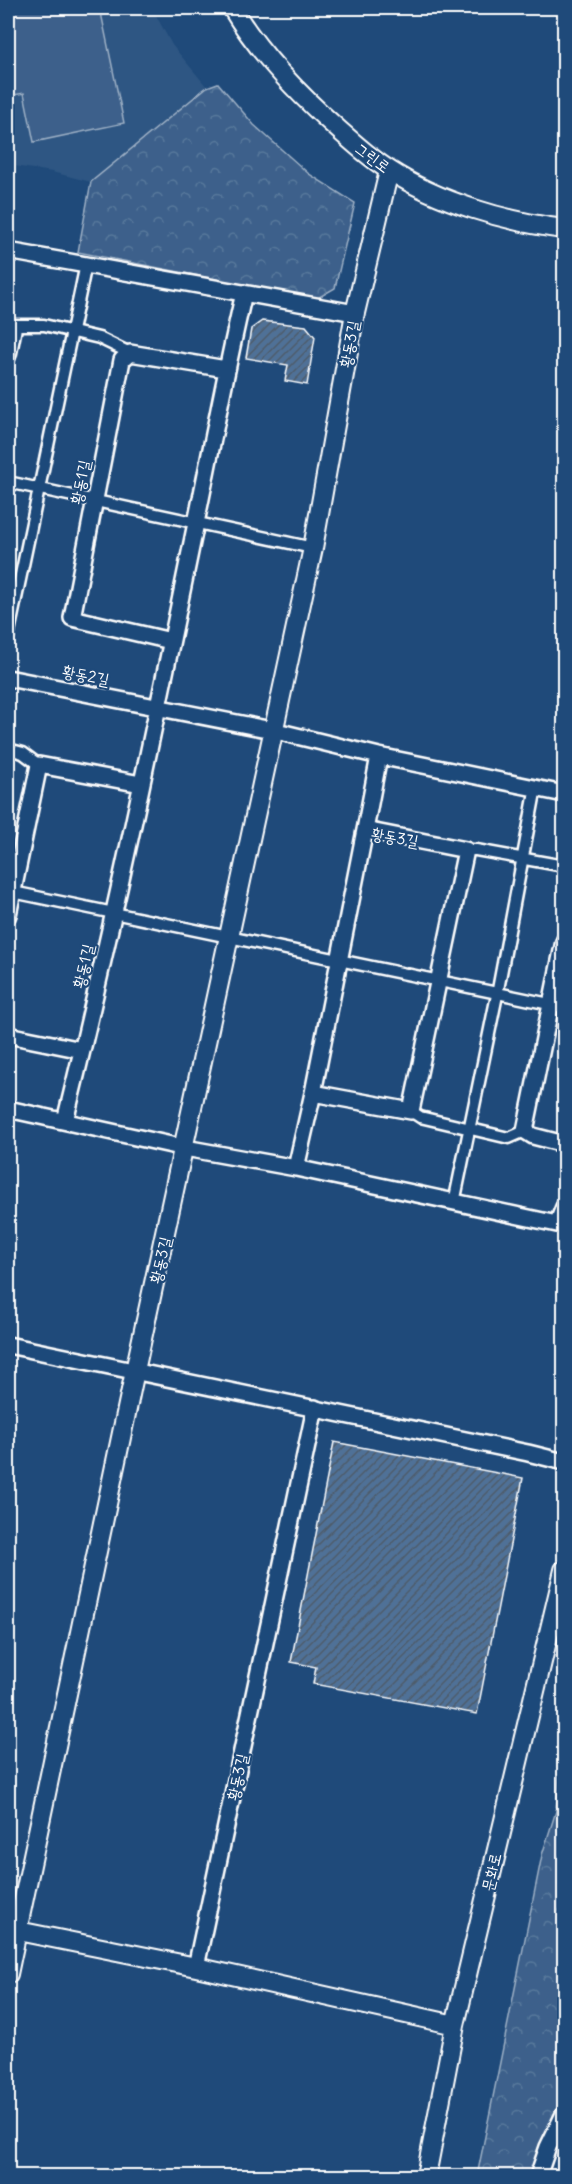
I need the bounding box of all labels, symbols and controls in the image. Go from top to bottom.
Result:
street label: 그린로 [352,137,394,177]
street label: 황동3길 [335,319,363,369]
street label: 황동1길 [66,458,94,506]
street label: 황동2길 [61,661,111,689]
street label: 황동3길 [370,823,420,851]
street label: 황동1길 [68,942,98,990]
street label: 황동3길 [145,1234,175,1285]
street label: 황동3길 [222,1751,252,1802]
street label: 문화로 [477,1851,505,1893]

